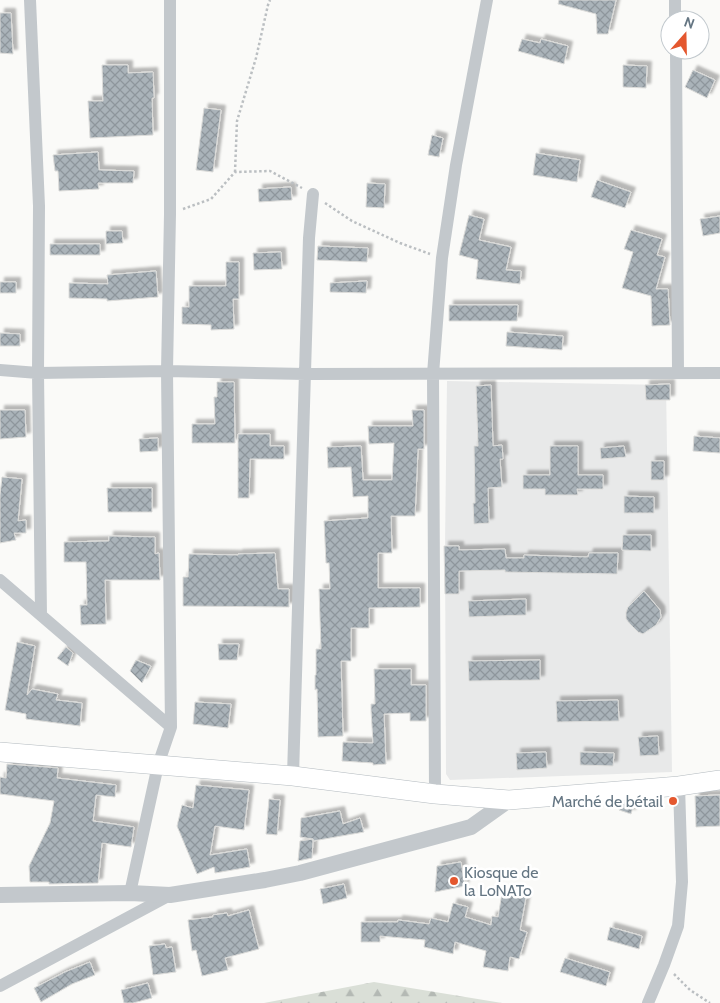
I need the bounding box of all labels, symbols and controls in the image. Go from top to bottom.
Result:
north arrow [660,10,710,60]
text: N [682,13,697,33]
place label: Marché de bétail [552,792,663,811]
marker: Marché de bétail [667,795,679,807]
place label: Kiosque de la LoNATo [464,863,538,900]
marker: Kiosque de la LoNATo [448,875,460,887]

